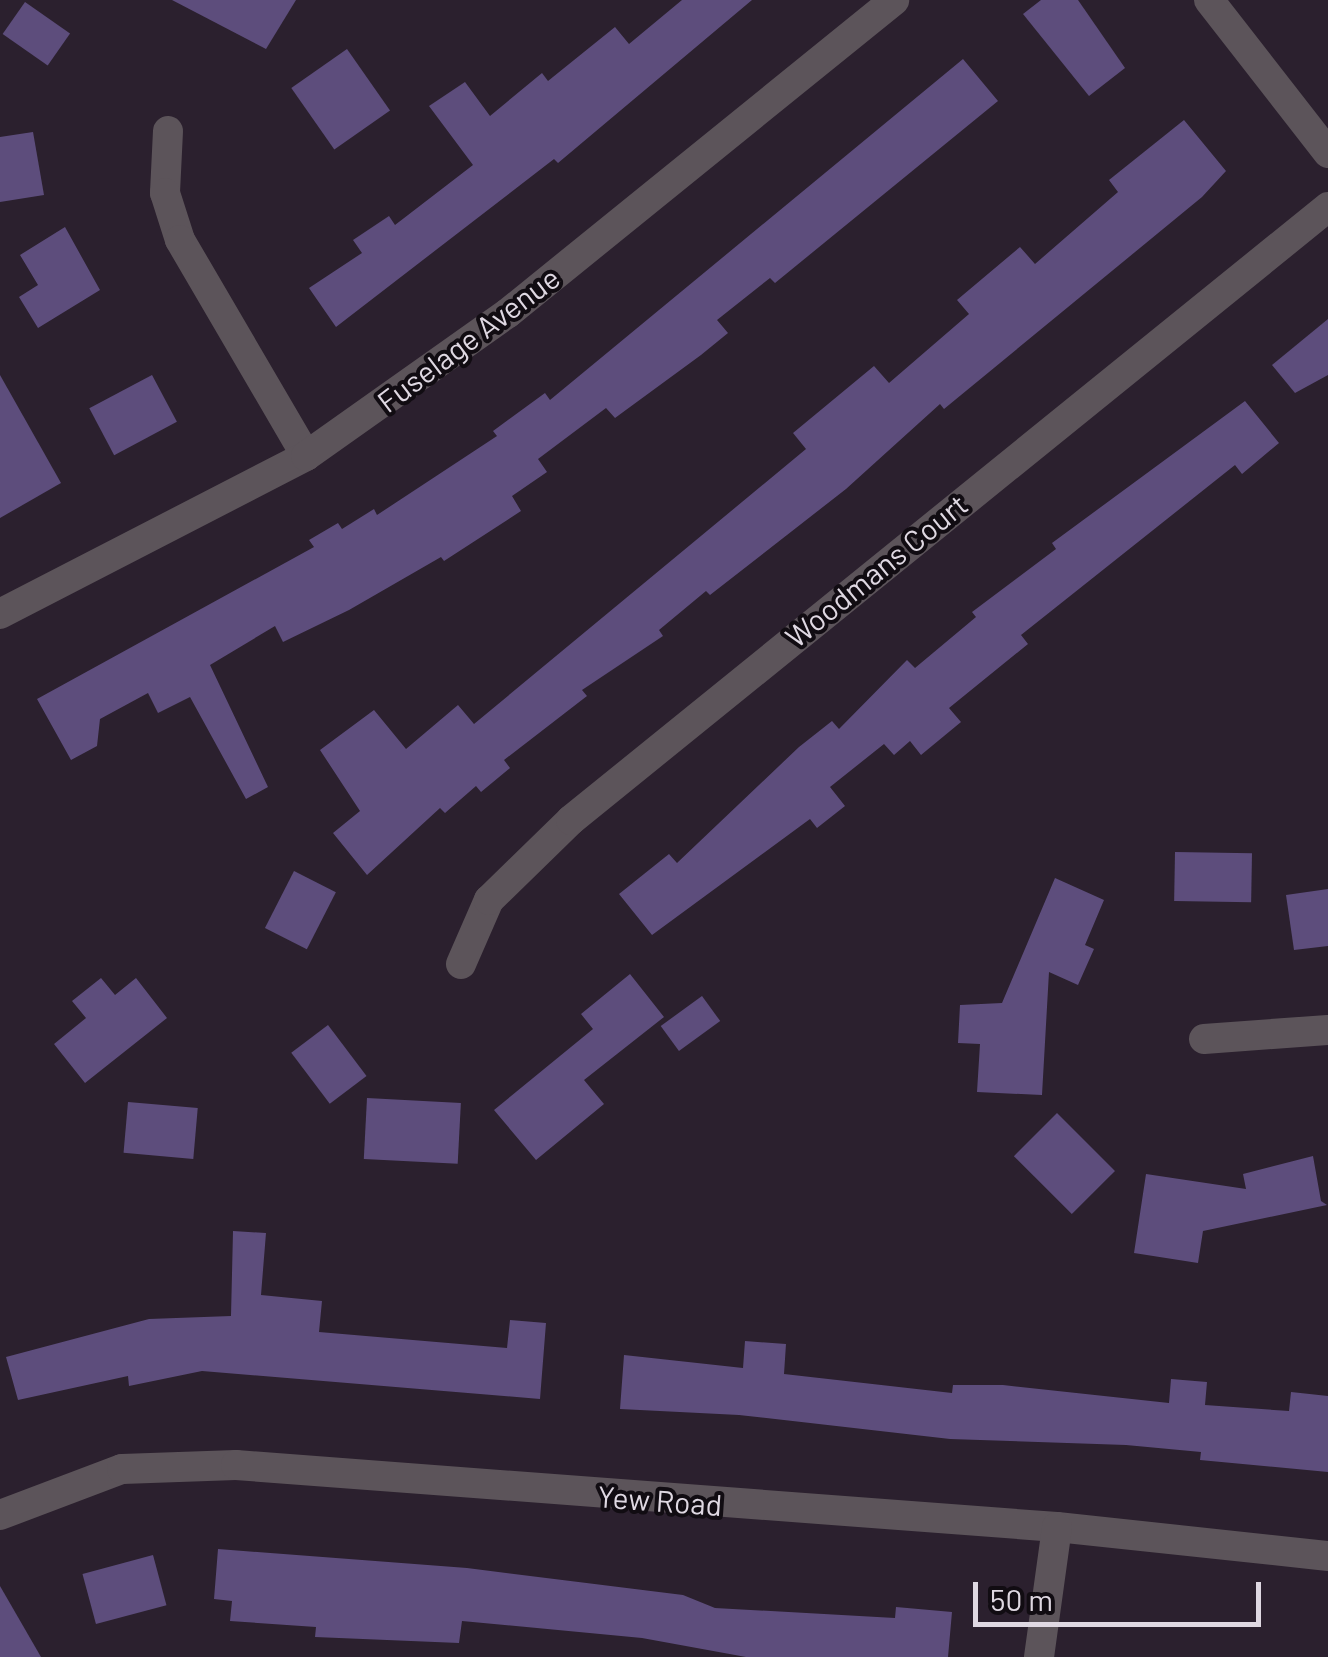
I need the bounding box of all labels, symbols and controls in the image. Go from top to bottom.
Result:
street label: Fuselage Avenue [370,259,566,419]
street label: Woodmans Court [778,486,974,654]
street label: Yew Road [597,1478,723,1522]
scale bar [978,1562,1266,1624]
text: 50 m [990,1581,1053,1617]

